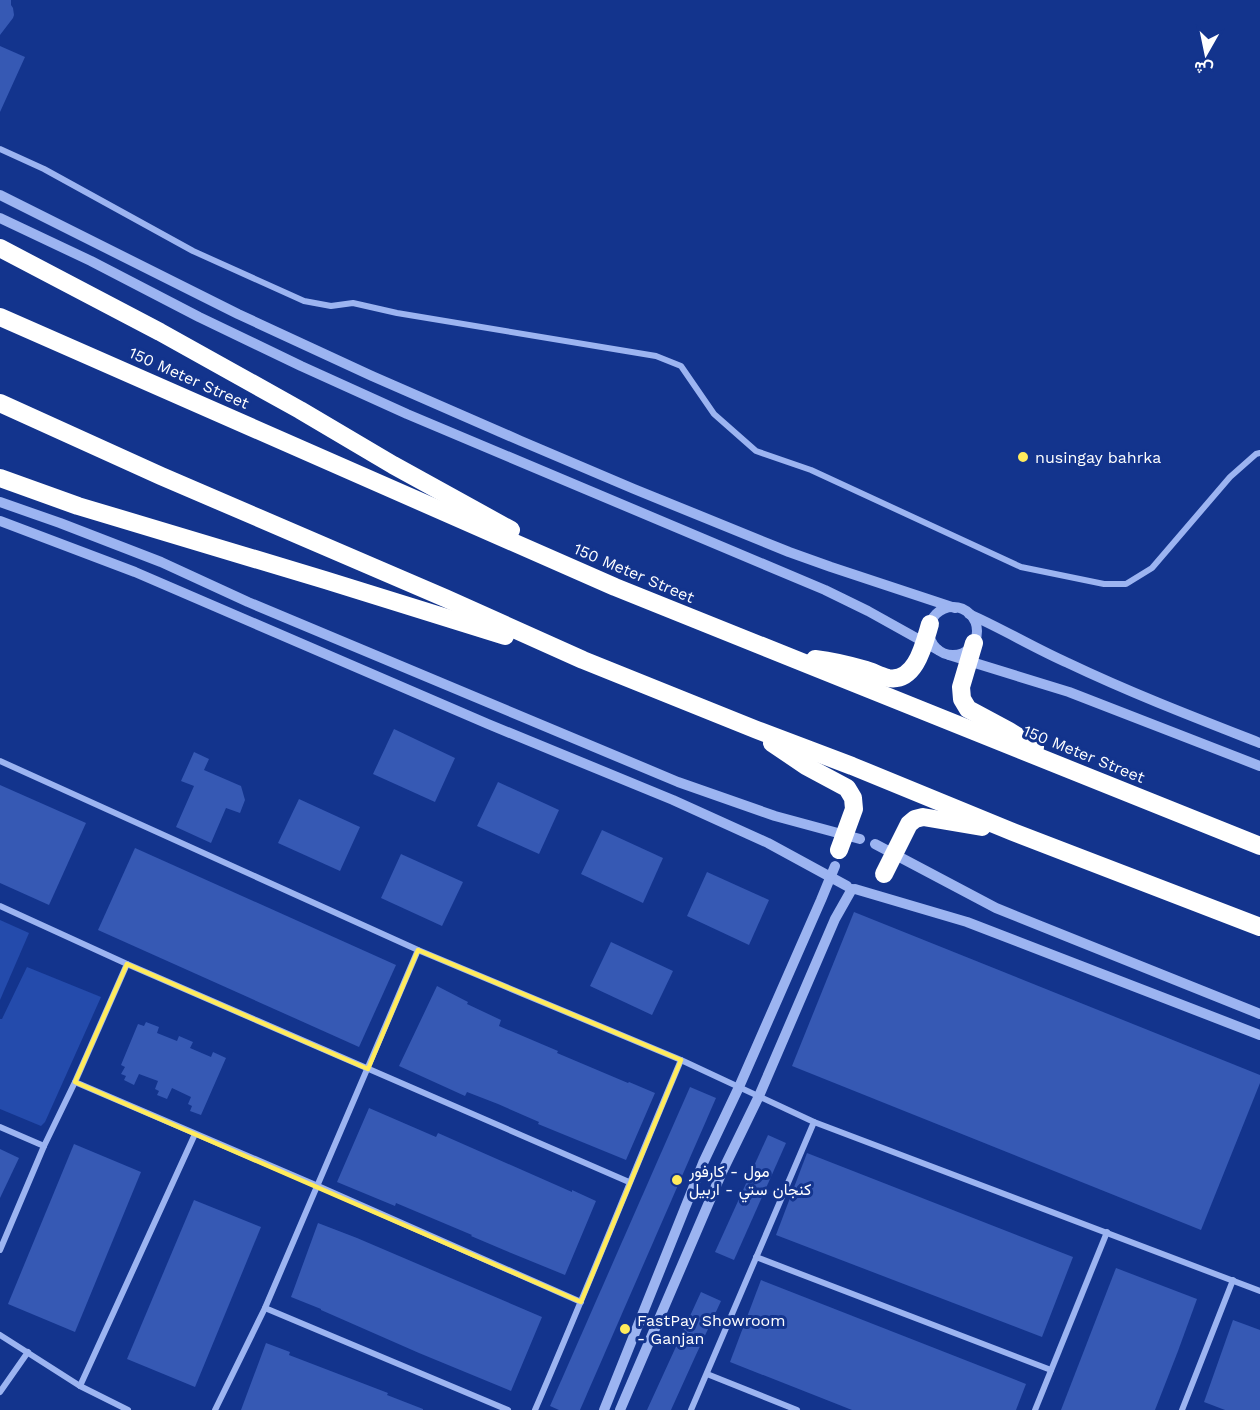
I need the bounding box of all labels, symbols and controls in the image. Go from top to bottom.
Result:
north arrow [1176,24,1236,84]
text: ش [1193,57,1215,79]
street label: 150 Meter Street [126,343,252,413]
place label: nusingay bahrka [1035,448,1161,467]
marker: nusingay bahrka [1016,450,1030,464]
street label: 150 Meter Street [571,539,697,607]
street label: 150 Meter Street [1021,721,1148,787]
place label: مول - كارفور كنجان ستي - اربيل [688,1162,811,1203]
marker: مول - كارفور كنجان ستي - اربيل [670,1173,684,1187]
place label: FastPay Showroom - Ganjan [637,1311,785,1348]
marker: FastPay Showroom - Ganjan [618,1322,632,1336]

